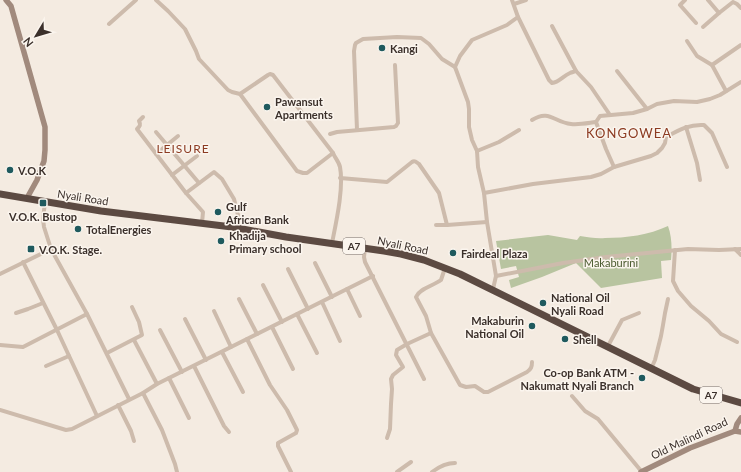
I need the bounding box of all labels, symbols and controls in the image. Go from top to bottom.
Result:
north arrow [16,16,56,56]
text: N [20,35,35,50]
place label: Kangi [390,42,418,55]
marker: Kangi [377,43,387,53]
place label: Pawansut Apartments [274,95,333,121]
marker: Pawansut Apartments [262,102,272,112]
district label: KONGOWEA [586,125,672,141]
district label: LEISURE [156,141,210,156]
place label: V.O.K [17,164,47,177]
marker: V.O.K [5,165,15,175]
street label: Nyali Road [56,187,110,207]
marker: V.O.K. Bustop [38,198,48,208]
place label: Gulf African Bank [225,200,289,226]
marker: Gulf African Bank [213,207,223,217]
place label: V.O.K. Bustop [8,210,77,223]
place label: TotalEnergies [86,223,152,236]
marker: TotalEnergies [73,224,83,234]
place label: Khadija Primary school [229,229,302,255]
street label: Nyali Road [376,233,430,257]
marker: Khadija Primary school [216,236,226,246]
road number: A7 [343,238,365,254]
place label: V.O.K. Stage. [38,243,102,256]
marker: V.O.K. Stage. [26,244,36,254]
place label: Fairdeal Plaza [461,247,528,260]
marker: Fairdeal Plaza [448,248,458,258]
park label: Makaburini [584,256,638,269]
place label: National Oil Nyali Road [551,291,610,317]
marker: National Oil Nyali Road [538,298,548,308]
place label: Makaburin National Oil [465,314,524,340]
marker: Makaburin National Oil [527,321,537,331]
place label: Shell [573,333,597,346]
marker: Shell [560,334,570,344]
place label: Co-op Bank ATM - Nakumatt Nyali Branch [521,366,634,392]
marker: Co-op Bank ATM - Nakumatt Nyali Branch [637,373,647,383]
road number: A7 [700,387,722,403]
street label: Old Malindi Road [649,415,729,461]

